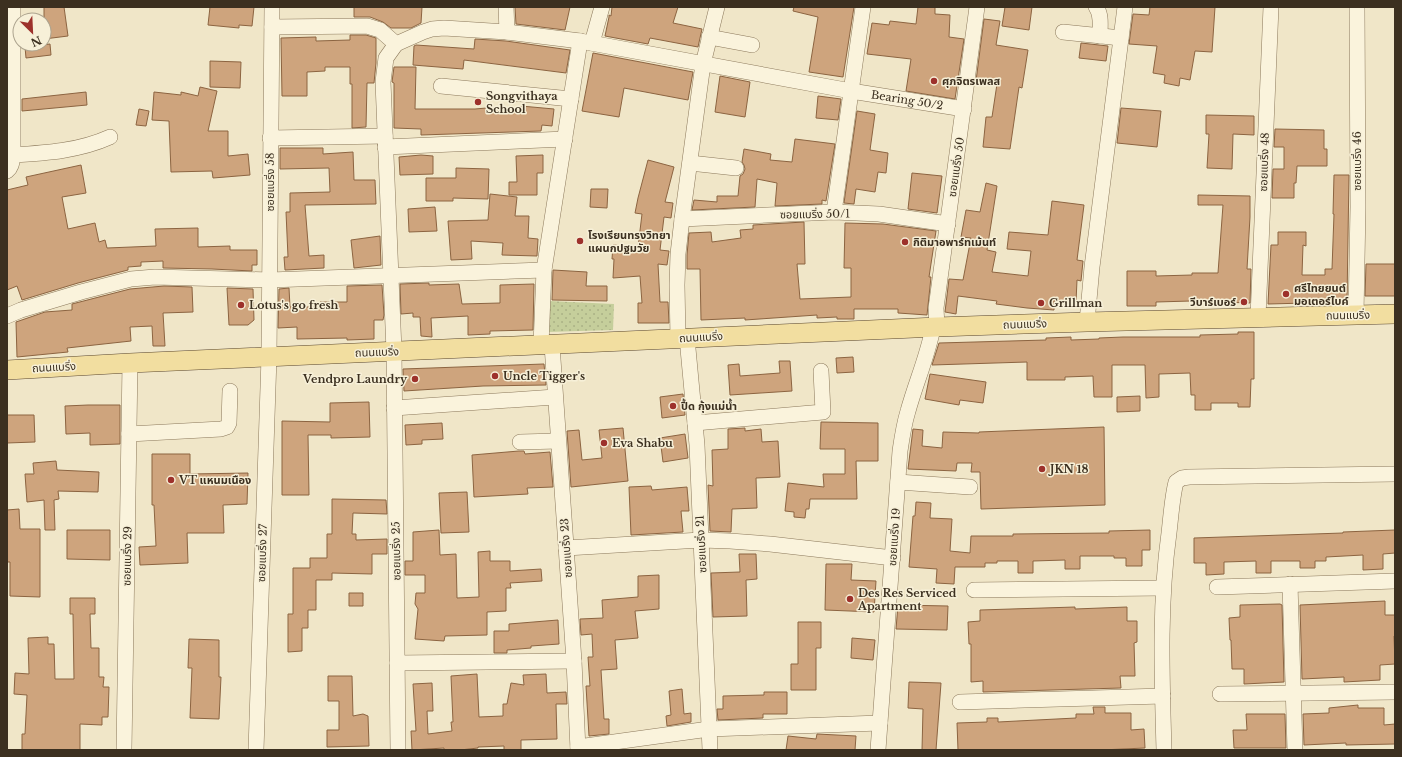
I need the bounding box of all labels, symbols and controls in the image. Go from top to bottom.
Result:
north arrow [12,12,52,52]
text: N [28,33,44,50]
place label: ศุภจิตรเพลส [942,74,1000,88]
marker: ศุภจิตรเพลส [929,76,939,86]
street label: Bearing 50/2 [870,87,944,113]
place label: Songvithaya School [486,89,558,116]
marker: Songvithaya School [473,97,483,107]
street label: ซอยแบริ่ง 46 [1350,131,1364,191]
street label: ซอยแบริ่ง 48 [1256,132,1272,192]
street label: ซอยแบริ่ง 50 [945,136,967,198]
street label: ซอยแบริ่ง 58 [263,152,277,212]
street label: ซอยแบริ่ง 50/1 [780,206,850,222]
place label: โรงเรียนทรงวิทยา แผนกปฐมวัย [588,228,671,255]
place label: กิติมาอพาร์ทเม้นท์ [913,235,996,249]
marker: โรงเรียนทรงวิทยา แผนกปฐมวัย [575,236,585,246]
marker: กิติมาอพาร์ทเม้นท์ [900,237,910,247]
place label: ศรีไทยยนต์ มอเตอร์ไบค์ [1294,281,1349,308]
marker: ศรีไทยยนต์ มอเตอร์ไบค์ [1281,289,1291,299]
place label: วีบาร์เบอร์ [1190,295,1236,309]
place label: Grillman [1049,296,1102,310]
marker: วีบาร์เบอร์ [1239,297,1249,307]
place label: Lotus's go fresh [249,298,339,312]
marker: Grillman [1036,298,1046,308]
marker: Lotus's go fresh [236,300,246,310]
street label: ถนนแบริ่ง [1326,307,1370,322]
street label: ถนนแบริ่ง [1003,316,1047,332]
street label: ถนนแบริ่ง [679,328,724,345]
street label: ถนนแบริ่ง [355,344,399,360]
street label: ถนนแบริ่ง [32,358,77,375]
place label: Uncle Tigger's [503,369,585,383]
marker: Uncle Tigger's [490,371,500,381]
place label: Vendpro Laundry [302,372,408,386]
marker: Vendpro Laundry [410,374,420,384]
place label: ปื้ด กุ้งแม่น้ำ [680,398,737,413]
marker: ปื้ด กุ้งแม่น้ำ [668,401,678,411]
place label: Eva Shabu [612,436,673,450]
marker: Eva Shabu [599,438,609,448]
place label: JKN 18 [1048,462,1089,476]
marker: JKN 18 [1037,464,1047,474]
place label: VT แหนมเนือง [178,473,251,487]
marker: VT แหนมเนือง [166,475,176,485]
street label: ซอยแบริ่ง 19 [885,507,903,566]
street label: ซอยแบริ่ง 21 [692,515,710,573]
street label: ซอยแบริ่ง 23 [557,518,575,578]
street label: ซอยแบริ่ง 25 [388,521,404,581]
street label: ซอยแบริ่ง 27 [254,523,270,582]
street label: ซอยแบริ่ง 29 [119,526,135,586]
place label: Des Res Serviced Apartment [857,586,957,613]
marker: Des Res Serviced Apartment [845,594,855,604]

